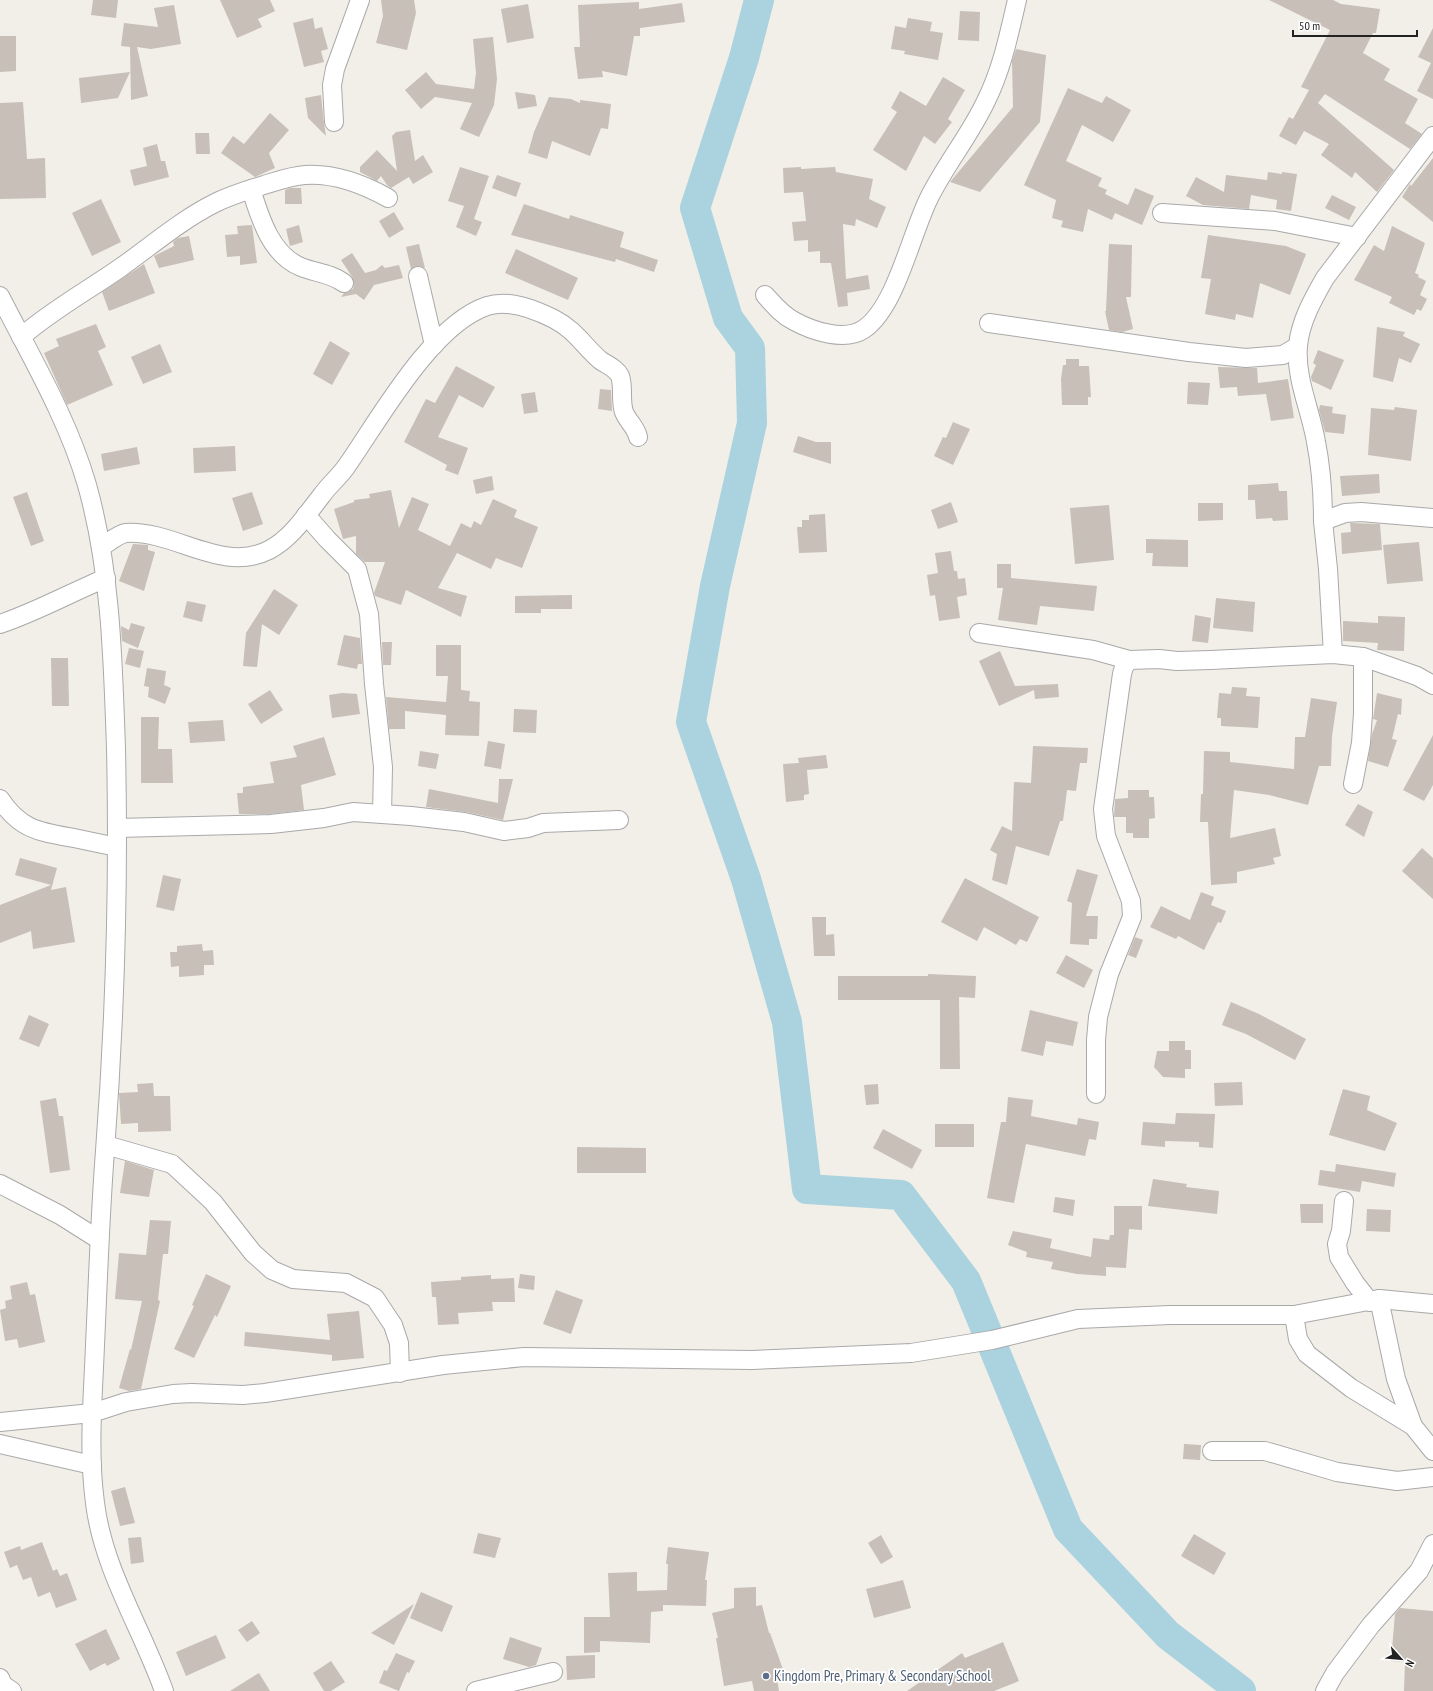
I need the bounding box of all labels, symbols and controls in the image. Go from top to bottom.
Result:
scale bar [1293,12,1417,38]
text: 50 m [1299,18,1320,33]
north arrow [1381,1639,1421,1679]
text: N [1402,1658,1417,1669]
place label: Kingdom Pre, Primary & Secondary School [774,1666,991,1685]
marker: Kingdom Pre, Primary & Secondary School [761,1671,771,1681]

